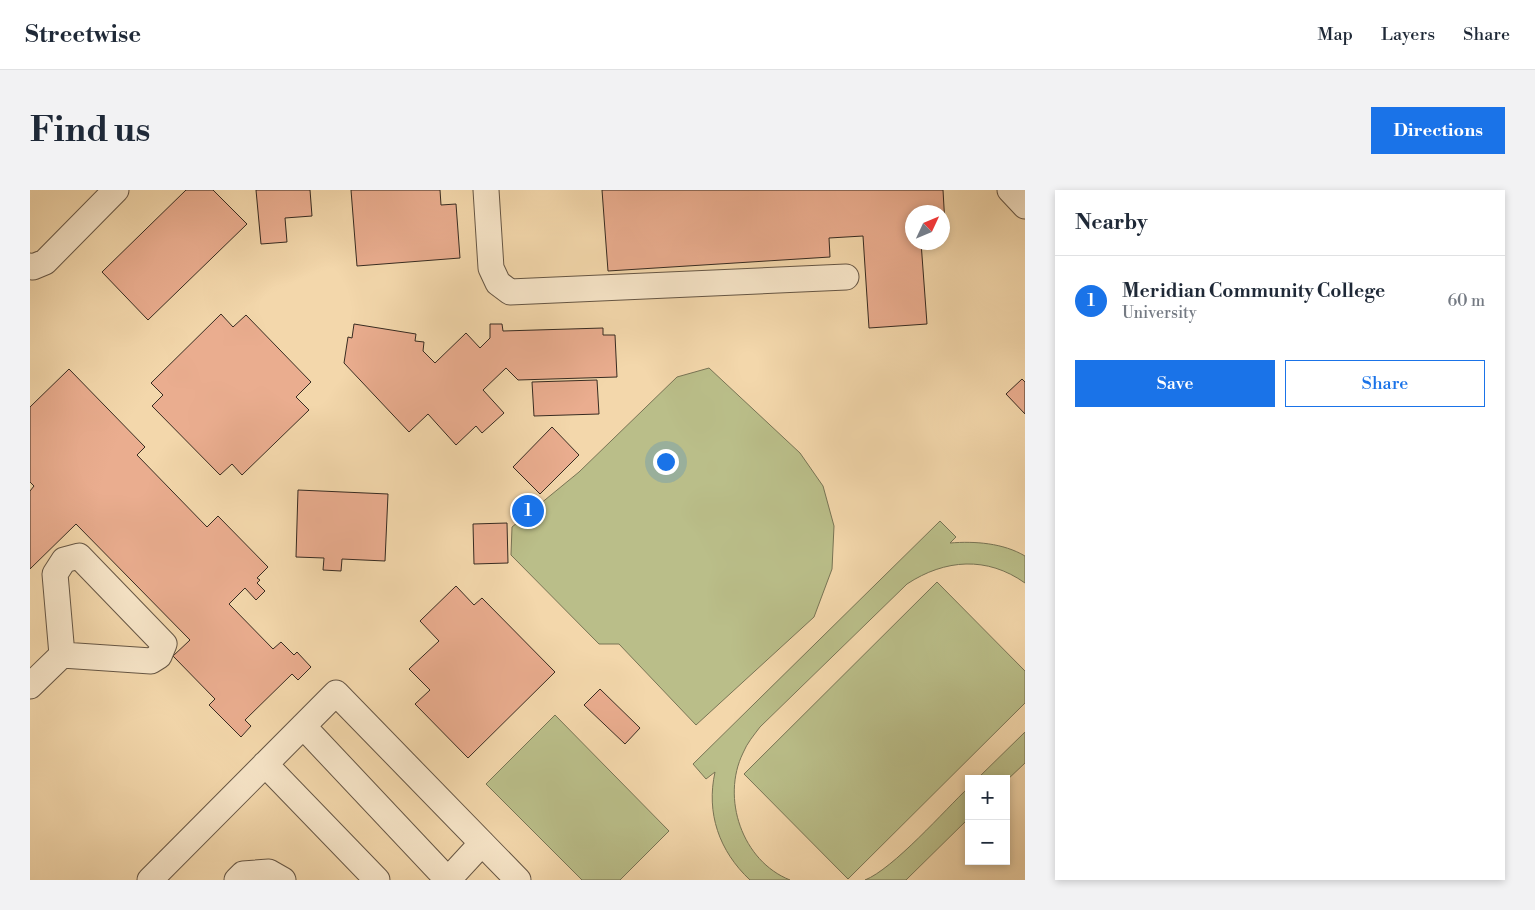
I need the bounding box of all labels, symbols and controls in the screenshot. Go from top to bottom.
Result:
text: Streetwise [25,20,141,50]
text: Map [1318,23,1353,46]
text: Layers [1381,23,1435,46]
text: Share [1463,23,1510,46]
button: Directions [1371,107,1505,154]
text: Find us [30,109,150,152]
north arrow [905,205,950,250]
text: Nearby [1075,210,1148,236]
text: Meridian Community College [1122,279,1385,303]
text: 1 [1087,291,1095,311]
text: 60 m [1447,291,1485,311]
text: University [1122,303,1196,323]
button: Save [1075,360,1275,407]
button: Share [1285,360,1485,407]
your location [653,449,679,475]
pin: 1 [512,492,544,530]
map controls [965,775,1010,865]
button: + [965,775,1010,820]
button: − [965,820,1010,865]

